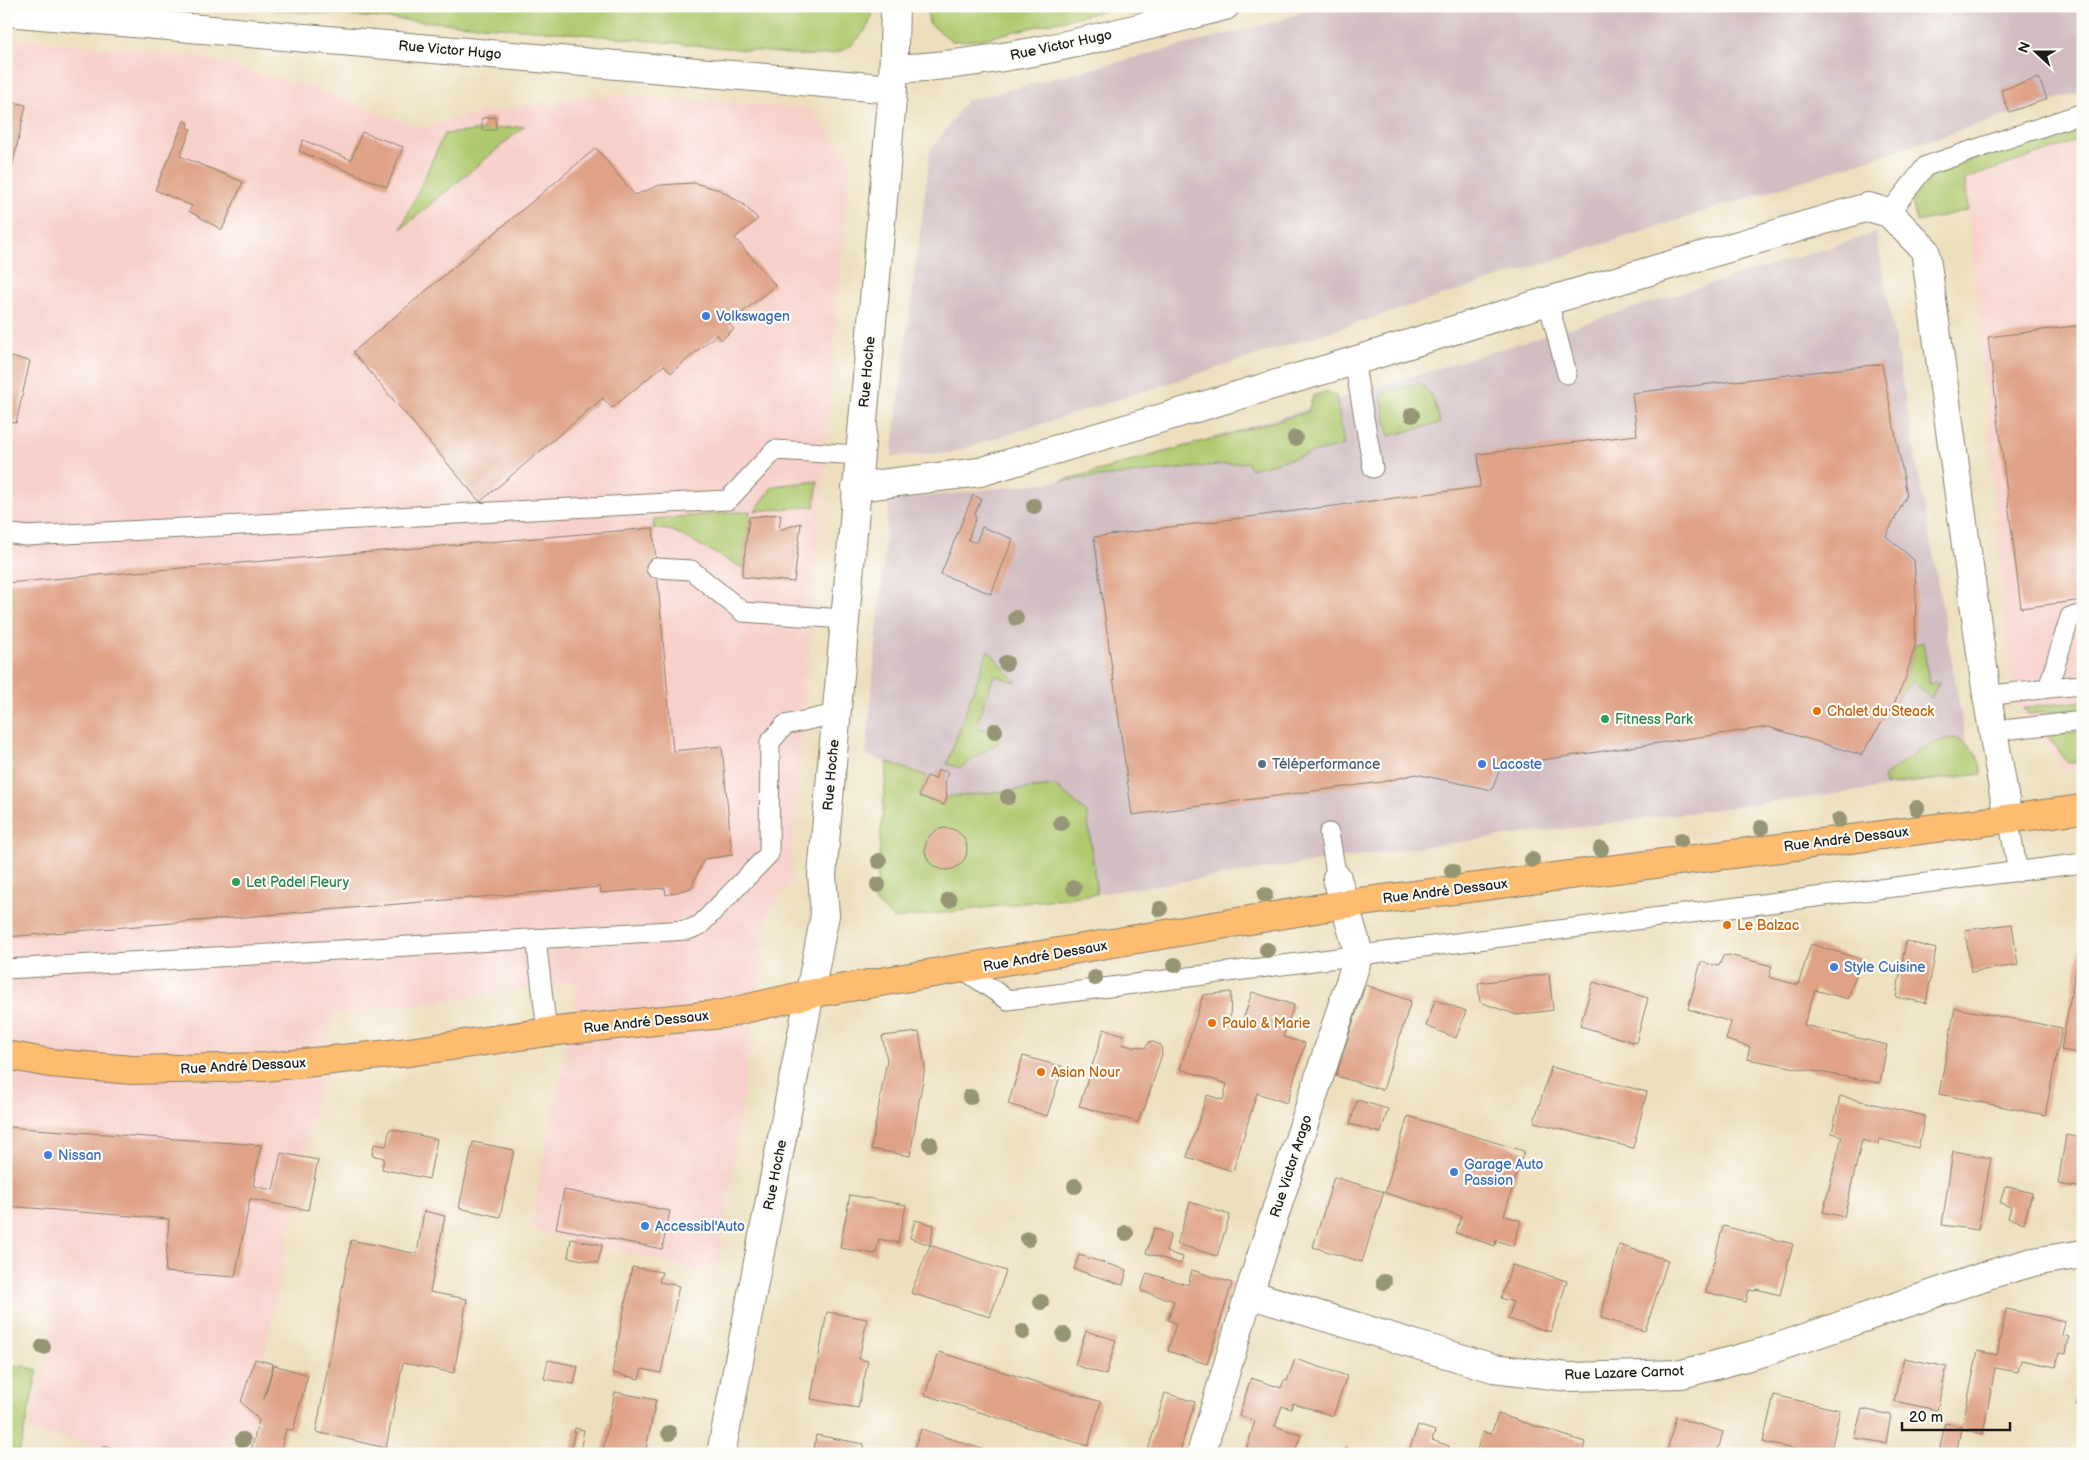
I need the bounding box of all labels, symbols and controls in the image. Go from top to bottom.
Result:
street label: Rue Victor Hugo [1009,26,1113,64]
north arrow [2012,28,2062,78]
street label: Rue Victor Hugo [398,37,502,63]
text: N [2015,40,2034,55]
place label: Volkswagen [716,308,790,325]
marker: Volkswagen [700,310,712,322]
street label: Rue Hoche [855,336,879,408]
place label: Chalet du Steack [1827,703,1934,720]
marker: Chalet du Steack [1811,705,1823,717]
place label: Fitness Park [1615,711,1693,728]
marker: Fitness Park [1599,713,1611,725]
street label: Rue Hoche [819,739,843,811]
place label: Téléperformance [1272,756,1380,773]
place label: Lacoste [1492,756,1542,773]
marker: Téléperformance [1256,758,1268,770]
marker: Lacoste [1476,758,1488,770]
street label: Rue André Dessaux [1783,823,1910,855]
place label: Let Padel Fleury [246,874,350,891]
street label: Rue André Dessaux [1382,875,1509,907]
marker: Let Padel Fleury [230,876,242,888]
place label: Le Balzac [1737,917,1799,934]
marker: Le Balzac [1721,919,1733,931]
street label: Rue André Dessaux [982,937,1109,975]
place label: Style Cuisine [1844,959,1926,976]
marker: Style Cuisine [1828,961,1840,973]
street label: Rue André Dessaux [583,1007,710,1037]
place label: Paulo & Marie [1222,1015,1310,1032]
marker: Paulo & Marie [1206,1017,1218,1029]
street label: Rue André Dessaux [180,1054,307,1078]
place label: Asian Nour [1051,1064,1121,1081]
marker: Asian Nour [1035,1066,1047,1078]
street label: Rue Victor Arago [1266,1113,1316,1219]
street label: Rue Hoche [760,1138,790,1212]
place label: Nissan [58,1147,102,1164]
marker: Nissan [42,1149,54,1161]
place label: Garage Auto Passion [1464,1156,1543,1189]
marker: Garage Auto Passion [1448,1166,1460,1178]
place label: Accessibl'Auto [655,1218,745,1235]
marker: Accessibl'Auto [639,1220,651,1232]
street label: Rue Lazare Carnot [1564,1362,1685,1384]
scale bar [1902,1400,2009,1432]
text: 20 m [1909,1408,1943,1427]

